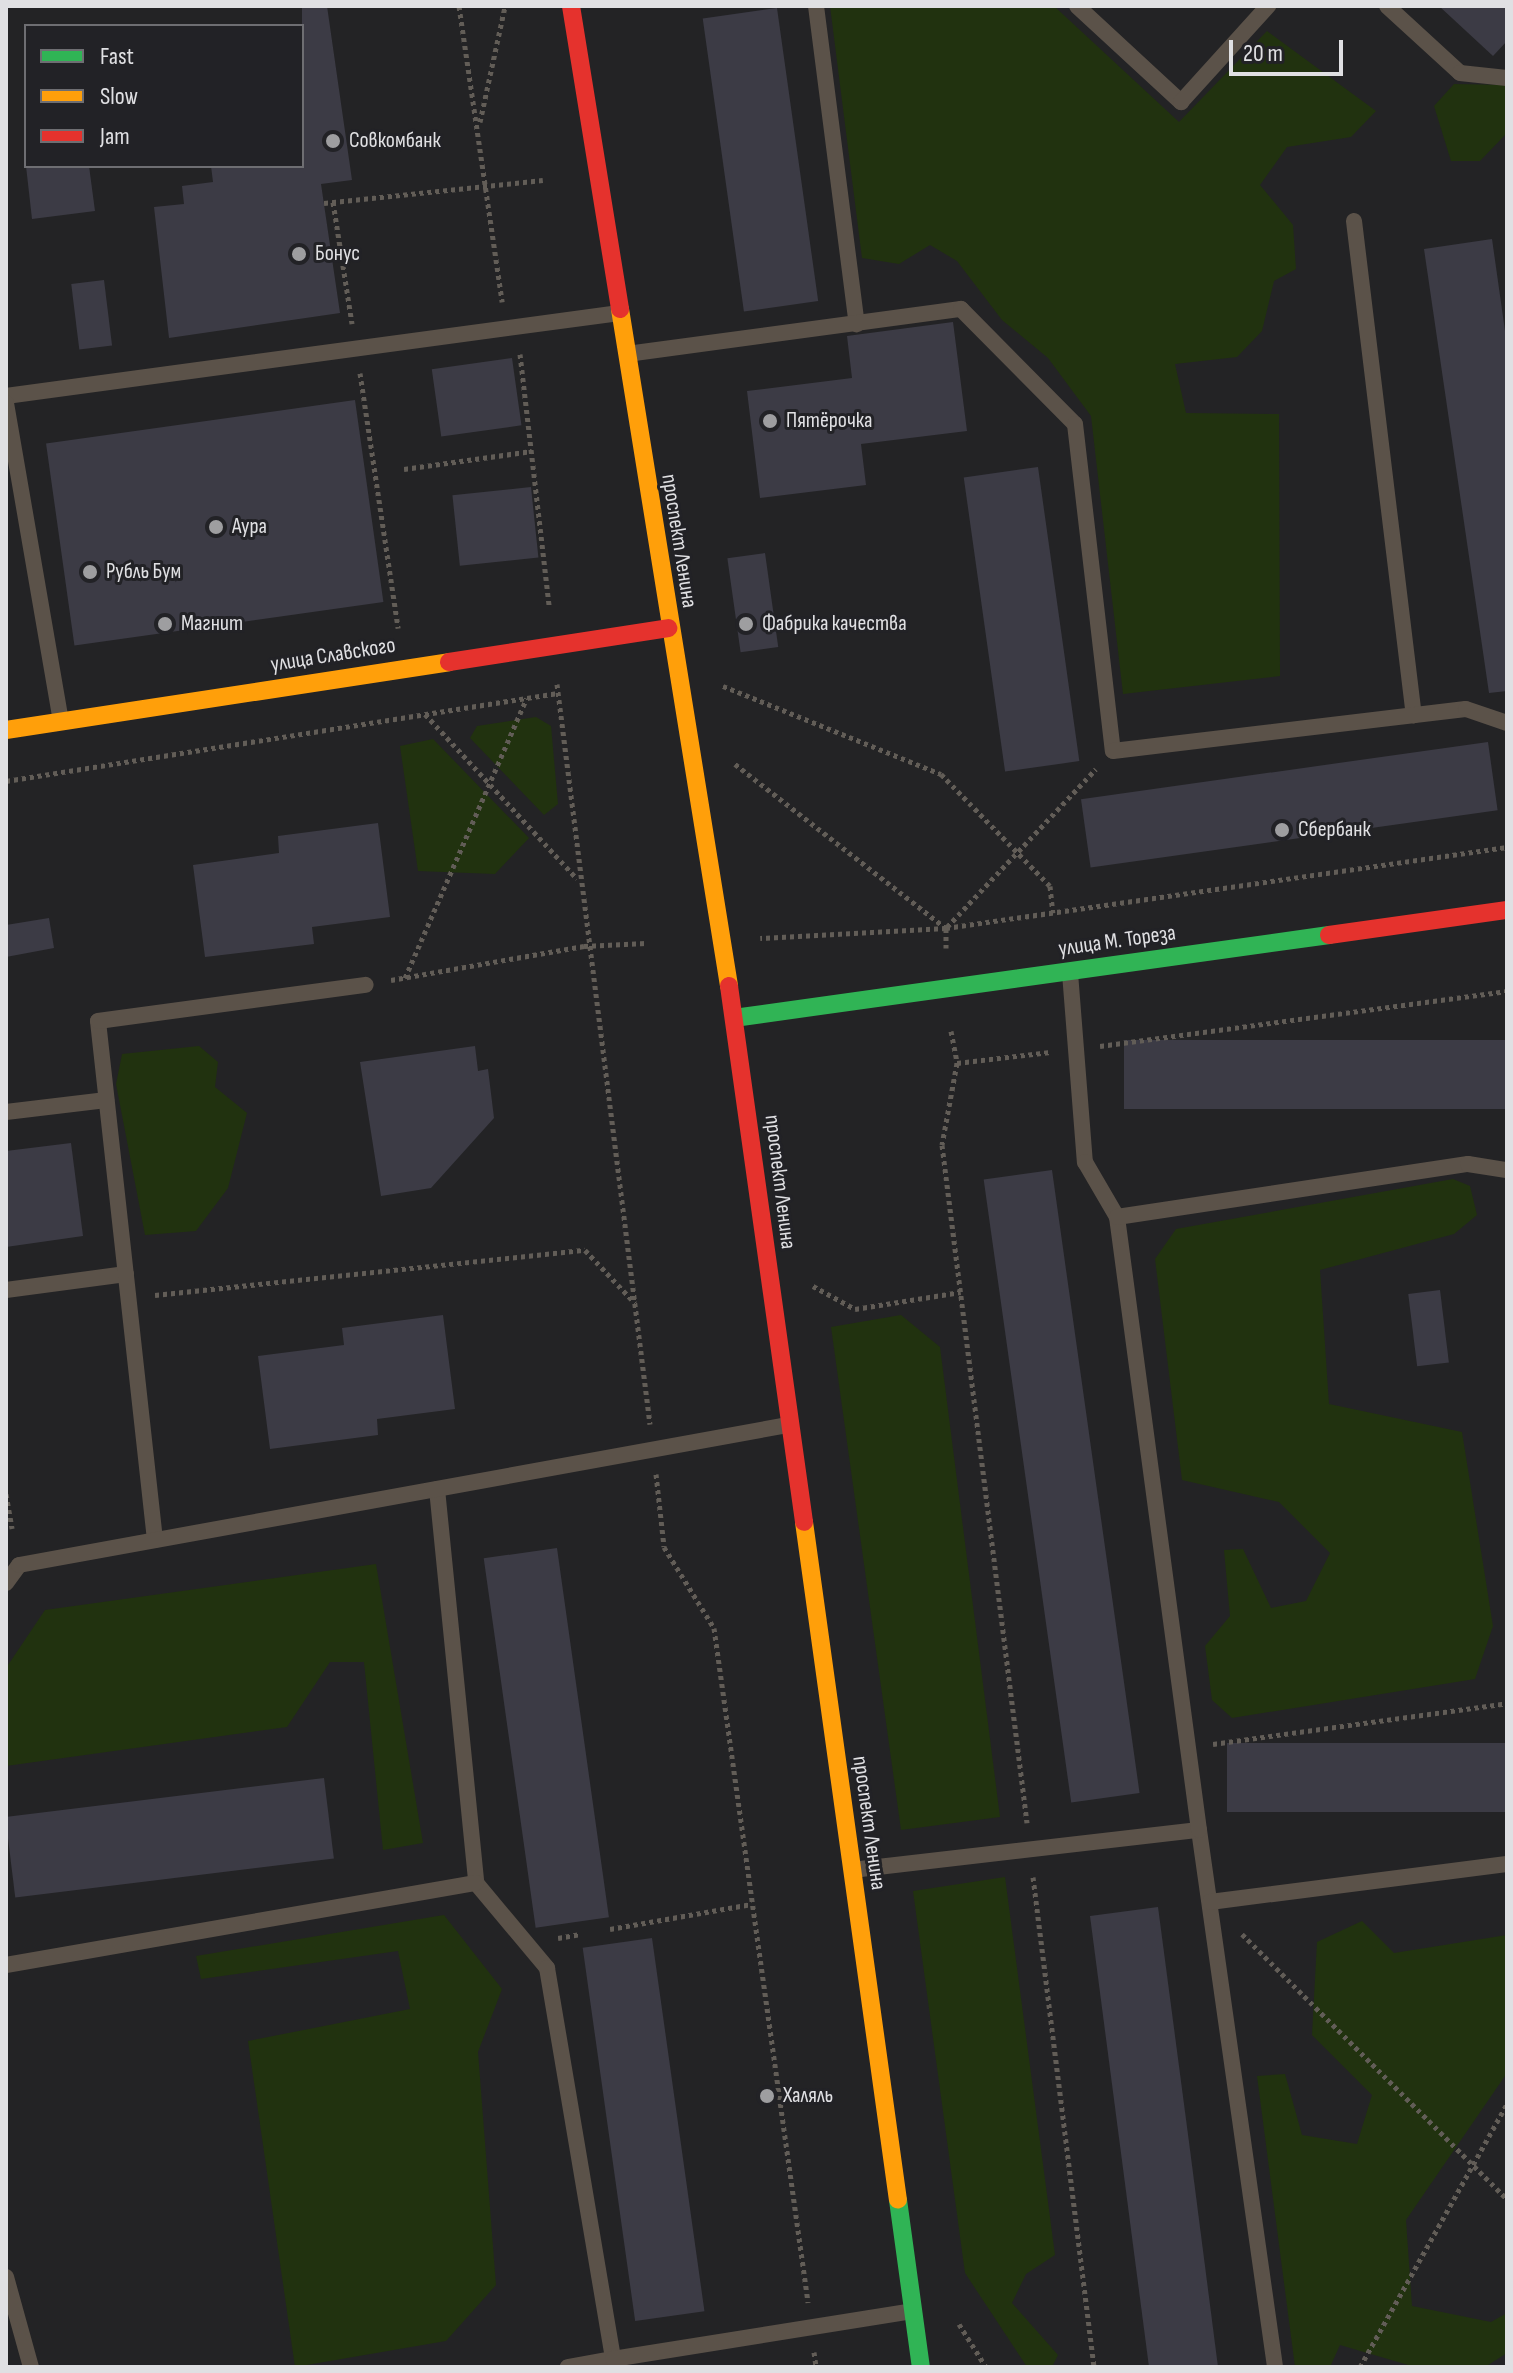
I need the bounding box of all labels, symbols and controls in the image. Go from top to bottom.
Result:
legend [24,24,304,168]
scale bar [1233,24,1347,74]
text: 20 m [1243,39,1283,68]
text: Fast [100,42,134,71]
text: Slow [100,82,138,111]
text: Jam [100,122,130,151]
place label: Совкомбанк [349,128,441,154]
marker: Совкомбанк [324,132,342,150]
place label: Бонус [315,241,360,267]
marker: Бонус [290,245,308,263]
place label: Пятёрочка [786,408,873,434]
marker: Пятёрочка [761,412,779,430]
street label: проспект Ленина [655,472,703,610]
place label: Аура [232,514,267,540]
marker: Аура [207,518,225,536]
place label: Рубль Бум [106,559,181,585]
marker: Рубль Бум [81,563,99,581]
place label: Магнит [181,611,243,637]
place label: Фабрика качества [762,611,907,637]
marker: Магнит [156,615,174,633]
marker: Фабрика качества [737,615,755,633]
street label: улица Славского [269,632,397,678]
place label: Сбербанк [1298,817,1371,843]
marker: Сбербанк [1273,821,1291,839]
street label: улица М. Тореза [1057,920,1177,962]
street label: проспект Ленина [759,1113,801,1251]
street label: проспект Ленина [847,1754,891,1892]
place label: Халяль [783,2083,833,2109]
marker: Халяль [758,2087,776,2105]

